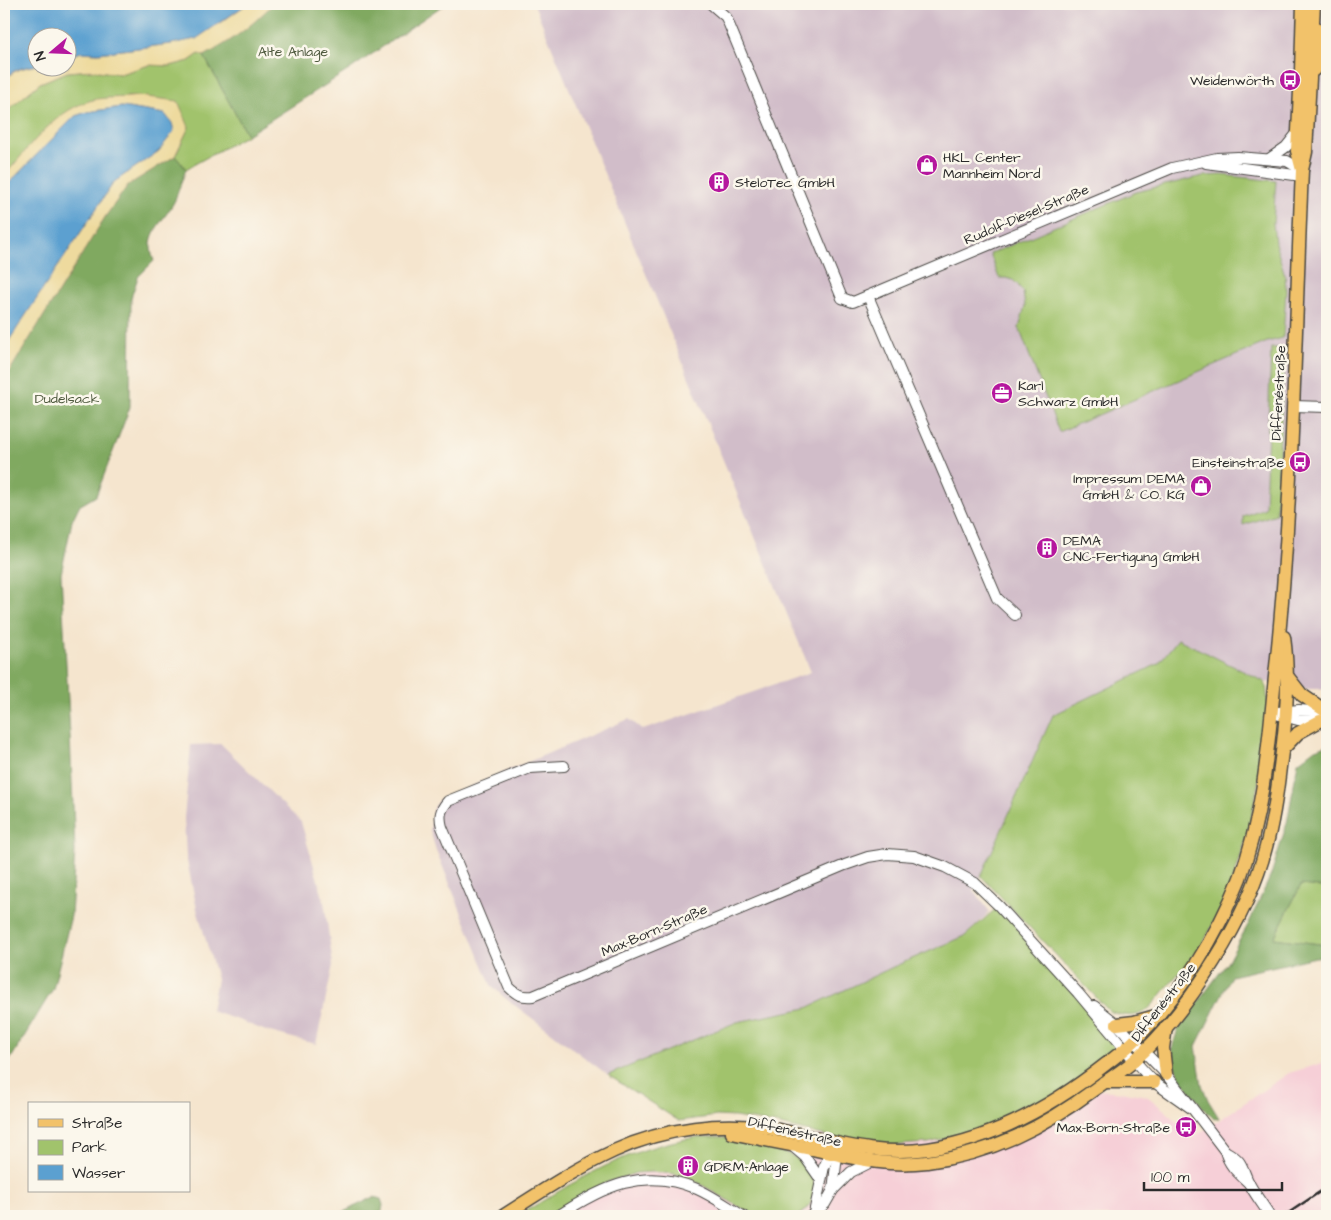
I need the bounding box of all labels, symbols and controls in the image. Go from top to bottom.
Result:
north arrow [28,28,78,78]
park label: Alte Anlage [258,42,328,62]
text: N [30,48,52,63]
bus stop icon: Weidenwörth [1278,68,1302,92]
place label: Weidenwörth [1190,71,1274,91]
place label: HKL Center Mannheim Nord [943,148,1040,184]
shop icon: HKL Center Mannheim Nord [915,153,939,177]
building icon: SteloTec GmbH [707,170,731,194]
place label: SteloTec GmbH [735,173,836,193]
street label: Rudolf-Diesel-Straße [961,179,1092,250]
street label: Diffenéstraße [1267,345,1291,441]
place label: Karl Schwarz GmbH [1018,376,1119,412]
office icon: Karl Schwarz GmbH [990,381,1014,405]
park label: Dudelsack [35,389,100,409]
bus stop icon: Einsteinstraße [1288,450,1312,474]
place label: Einsteinstraße [1192,453,1284,473]
place label: Impressum DEMA GmbH & CO. KG [1073,469,1185,505]
shop icon: Impressum DEMA GmbH & CO. KG [1189,474,1213,498]
place label: DEMA CNC-Fertigung GmbH [1063,531,1200,567]
building icon: DEMA CNC-Fertigung GmbH [1035,536,1059,560]
street label: Max-Born-Straße [598,899,711,962]
street label: Diffenéstraße [1127,959,1201,1046]
legend [28,1102,190,1192]
street label: Diffenéstraße [746,1112,844,1153]
text: Straße [72,1113,122,1134]
bus stop icon: Max-Born-Straße [1174,1115,1198,1139]
place label: Max-Born-Straße [1056,1118,1170,1138]
text: Park [72,1137,107,1158]
building icon: GDRM-Anlage [676,1154,700,1178]
place label: GDRM-Anlage [704,1157,789,1177]
scale bar [1144,1160,1281,1192]
text: Wasser [72,1163,125,1184]
text: 100 m [1151,1167,1190,1188]

